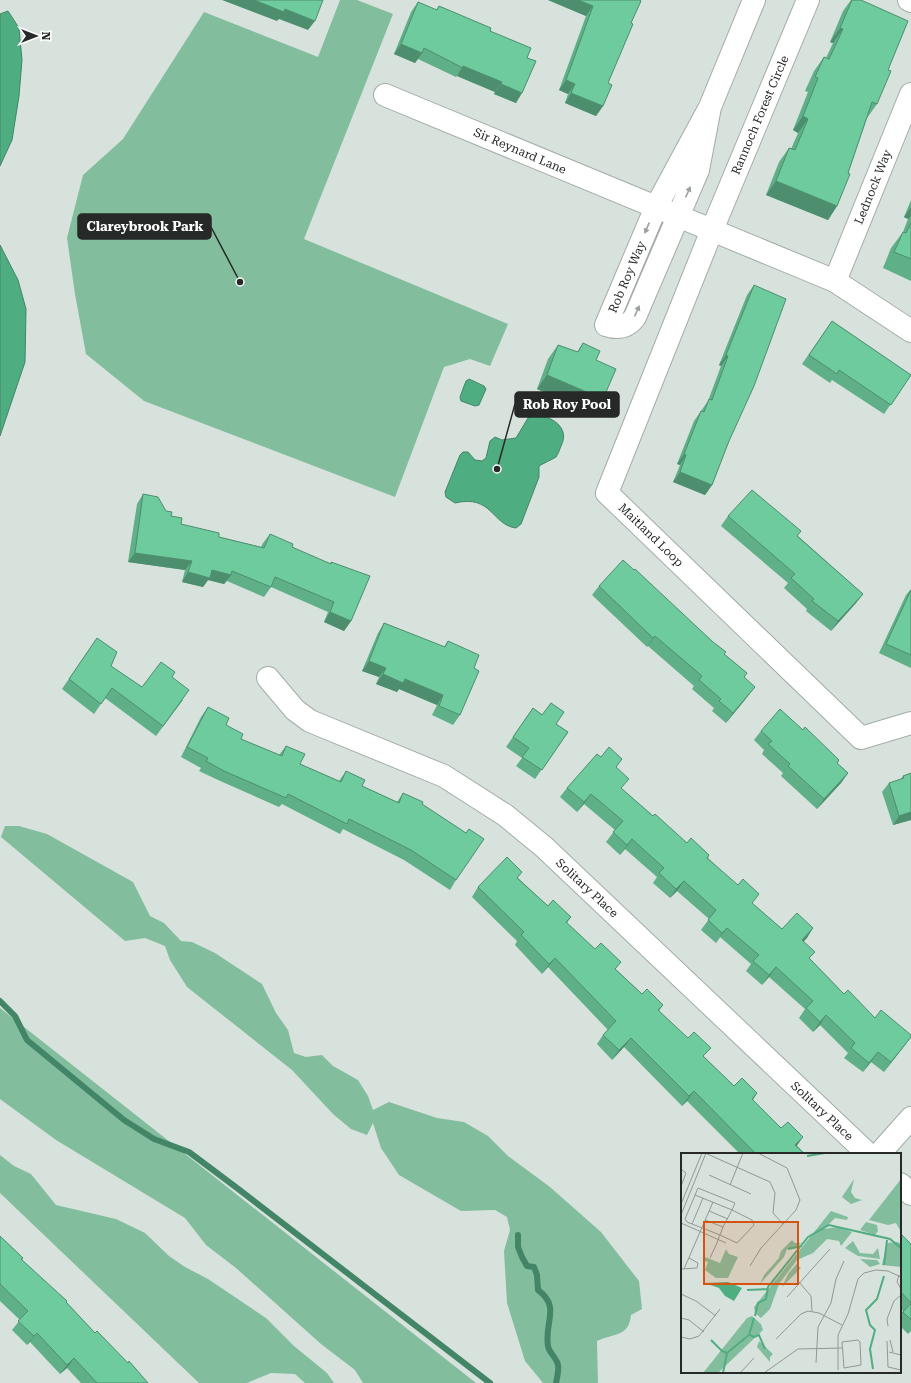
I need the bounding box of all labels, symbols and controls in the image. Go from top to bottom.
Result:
north arrow [16,16,56,56]
text: N [39,32,52,41]
street label: Rannoch Forest Circle [729,53,792,177]
street label: Sir Reynard Lane [472,125,569,177]
street label: Lednock Way [852,147,895,226]
one-way arrow [685,186,691,198]
callout: Clareybrook Park [78,214,211,239]
text: Clareybrook Park [87,219,204,234]
one-way arrow [644,223,650,234]
street label: Rob Roy Way [606,238,649,315]
one-way arrow [634,306,640,317]
callout: Rob Roy Pool [515,392,619,417]
text: Rob Roy Pool [523,397,612,412]
street label: Maitland Loop [616,500,686,570]
street label: Solitary Place [553,856,621,921]
street label: Solitary Place [788,1079,856,1144]
inset map [681,1153,901,1373]

